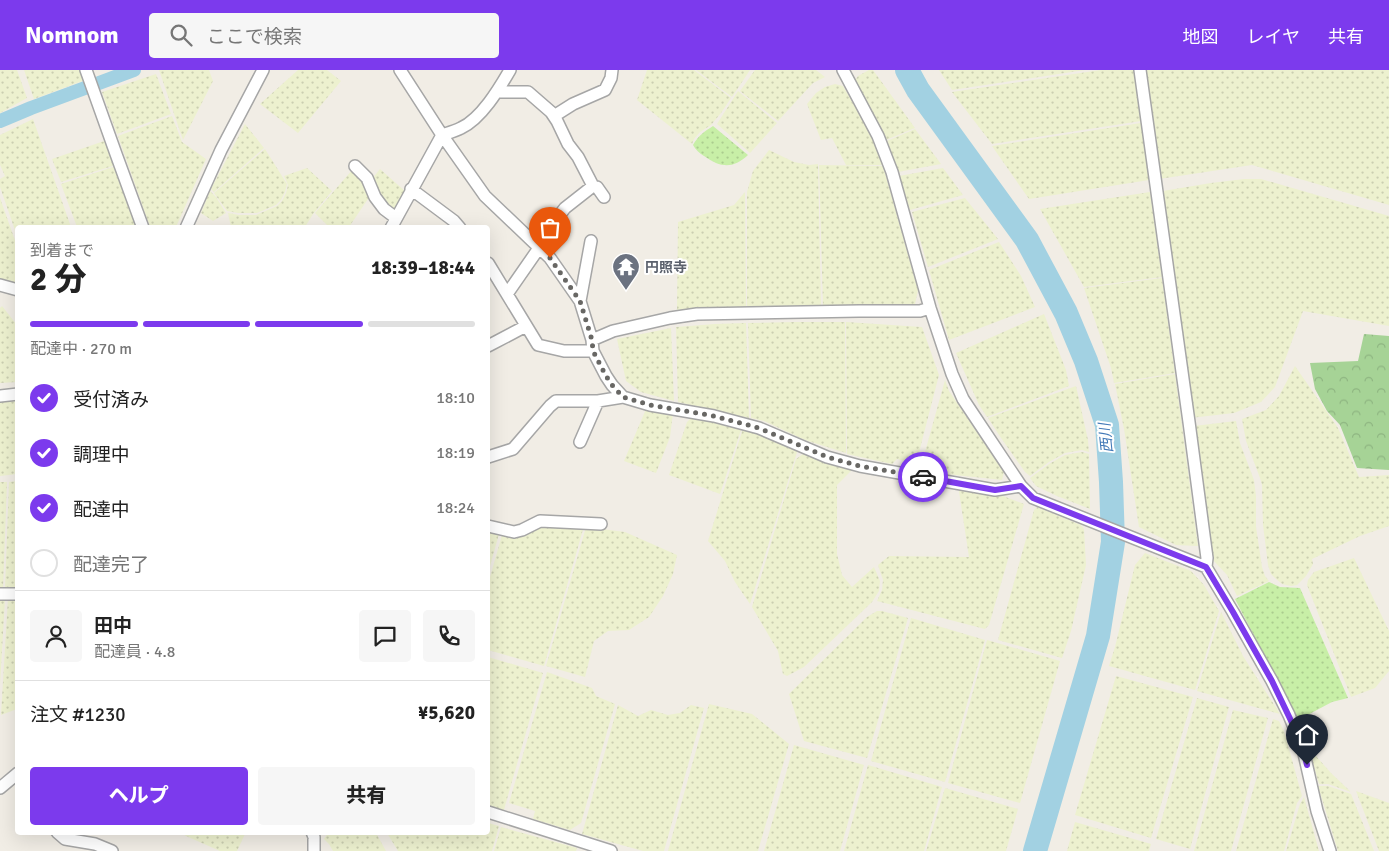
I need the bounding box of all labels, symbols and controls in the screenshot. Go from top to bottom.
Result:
search box [149,13,499,58]
text: Nomnom [25,20,119,50]
icon: search [167,21,195,49]
text: ここで検索 [207,25,302,49]
text: 地図 [1183,26,1219,48]
text: レイヤ [1247,26,1300,48]
text: 共有 [1328,26,1364,48]
pin [529,207,571,258]
icon: bag [536,214,564,242]
text: 到着まで [30,241,94,261]
temple icon: 円照寺 [611,252,641,291]
text: 18:39–18:44 [371,256,475,280]
place label: 円照寺 [645,259,687,276]
text: 2 分 [30,260,86,299]
text: 配達中 · 270 m [30,339,132,359]
icon: check [30,384,58,412]
text: 受付済み [73,388,149,412]
text: 18:10 [436,388,475,408]
water label: 西川 [1095,420,1117,454]
icon: check [30,439,58,467]
text: 調理中 [73,443,130,467]
text: 18:19 [436,443,475,463]
courier [898,452,948,502]
icon: car [909,463,937,491]
icon: check [30,494,58,522]
text: 配達中 [73,498,130,522]
text: 18:24 [436,498,475,518]
text: 配達完了 [73,553,149,577]
button: person [30,610,82,662]
button: chat [359,610,411,662]
button: phone [423,610,475,662]
text: 田中 [94,614,132,638]
text: 配達員 · 4.8 [94,642,175,662]
text: ¥5,620 [418,701,475,725]
text: 注文 #1230 [30,703,125,727]
pin [1286,714,1328,765]
icon: home [1293,721,1321,749]
button: ヘルプ [30,767,248,825]
button: 共有 [258,767,475,825]

